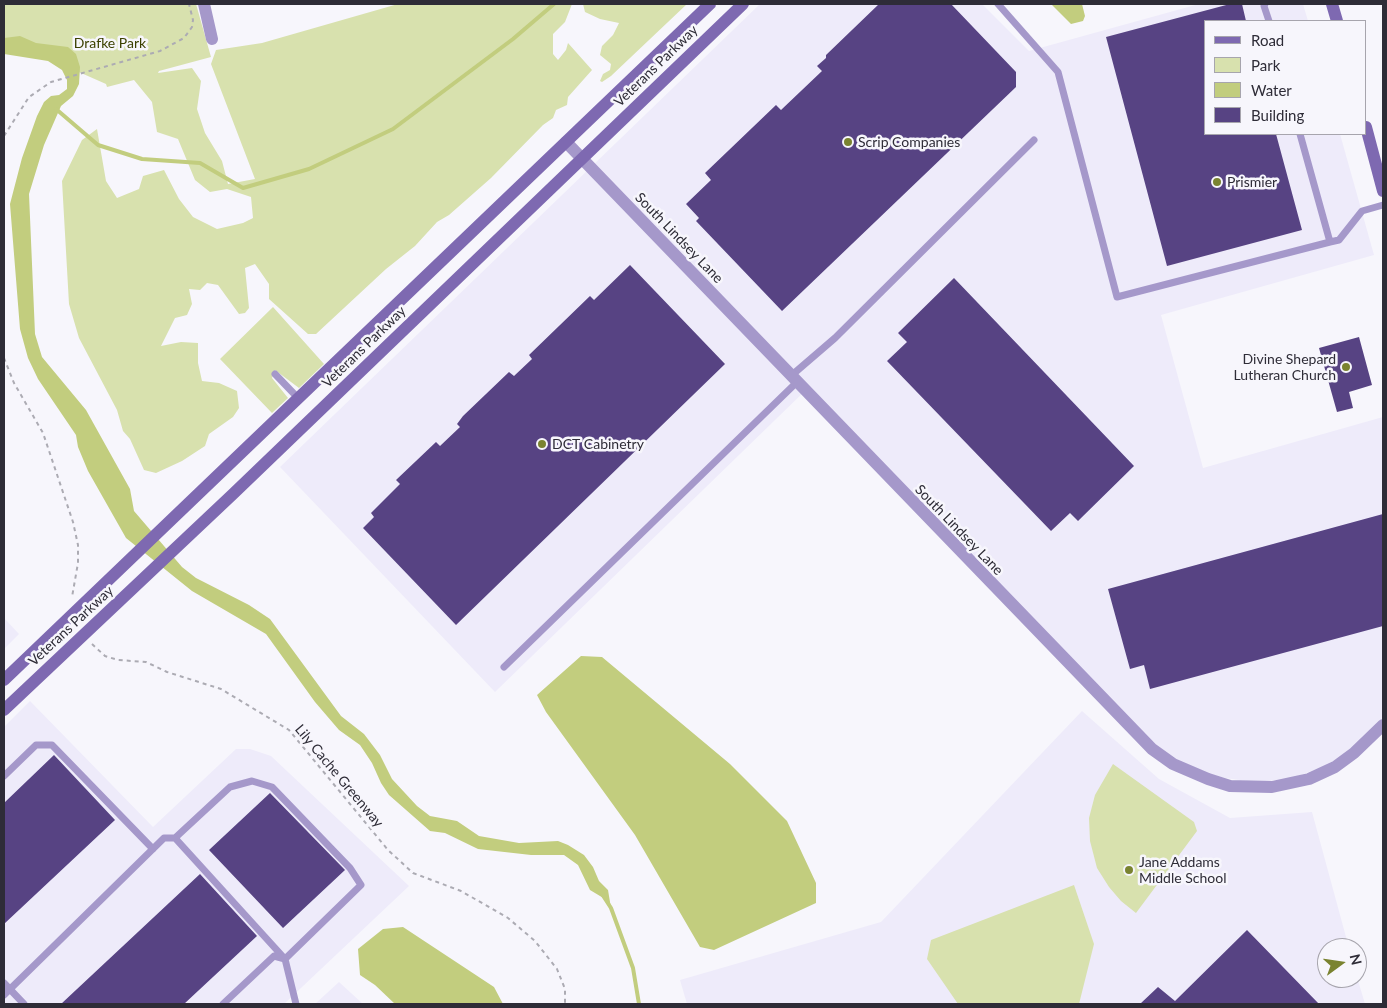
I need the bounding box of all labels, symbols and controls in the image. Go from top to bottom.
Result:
legend [1204,20,1367,135]
street label: Veterans Parkway [611,22,701,110]
text: Road [1251,31,1284,49]
park label: Drafke Park [74,35,146,51]
text: Park [1251,56,1280,74]
text: Water [1251,81,1292,99]
text: Building [1251,106,1304,124]
place label: Scrip Companies [858,134,960,150]
marker: Scrip Companies [842,136,854,148]
place label: Prismier [1227,174,1277,190]
marker: Prismier [1211,176,1223,188]
street label: South Lindsey Lane [632,189,726,287]
street label: Veterans Parkway [319,303,409,391]
place label: Divine Shepard Lutheran Church [1234,351,1336,384]
marker: Divine Shepard Lutheran Church [1340,361,1352,373]
place label: DCT Cabinetry [552,436,644,452]
marker: DCT Cabinetry [536,438,548,450]
street label: South Lindsey Lane [912,481,1006,579]
street label: Veterans Parkway [25,582,117,670]
street label: Lily Cache Greenway [291,721,387,831]
place label: Jane Addams Middle School [1139,854,1226,886]
marker: Jane Addams Middle School [1123,864,1135,876]
north arrow [1317,938,1367,988]
text: N [1347,952,1366,967]

